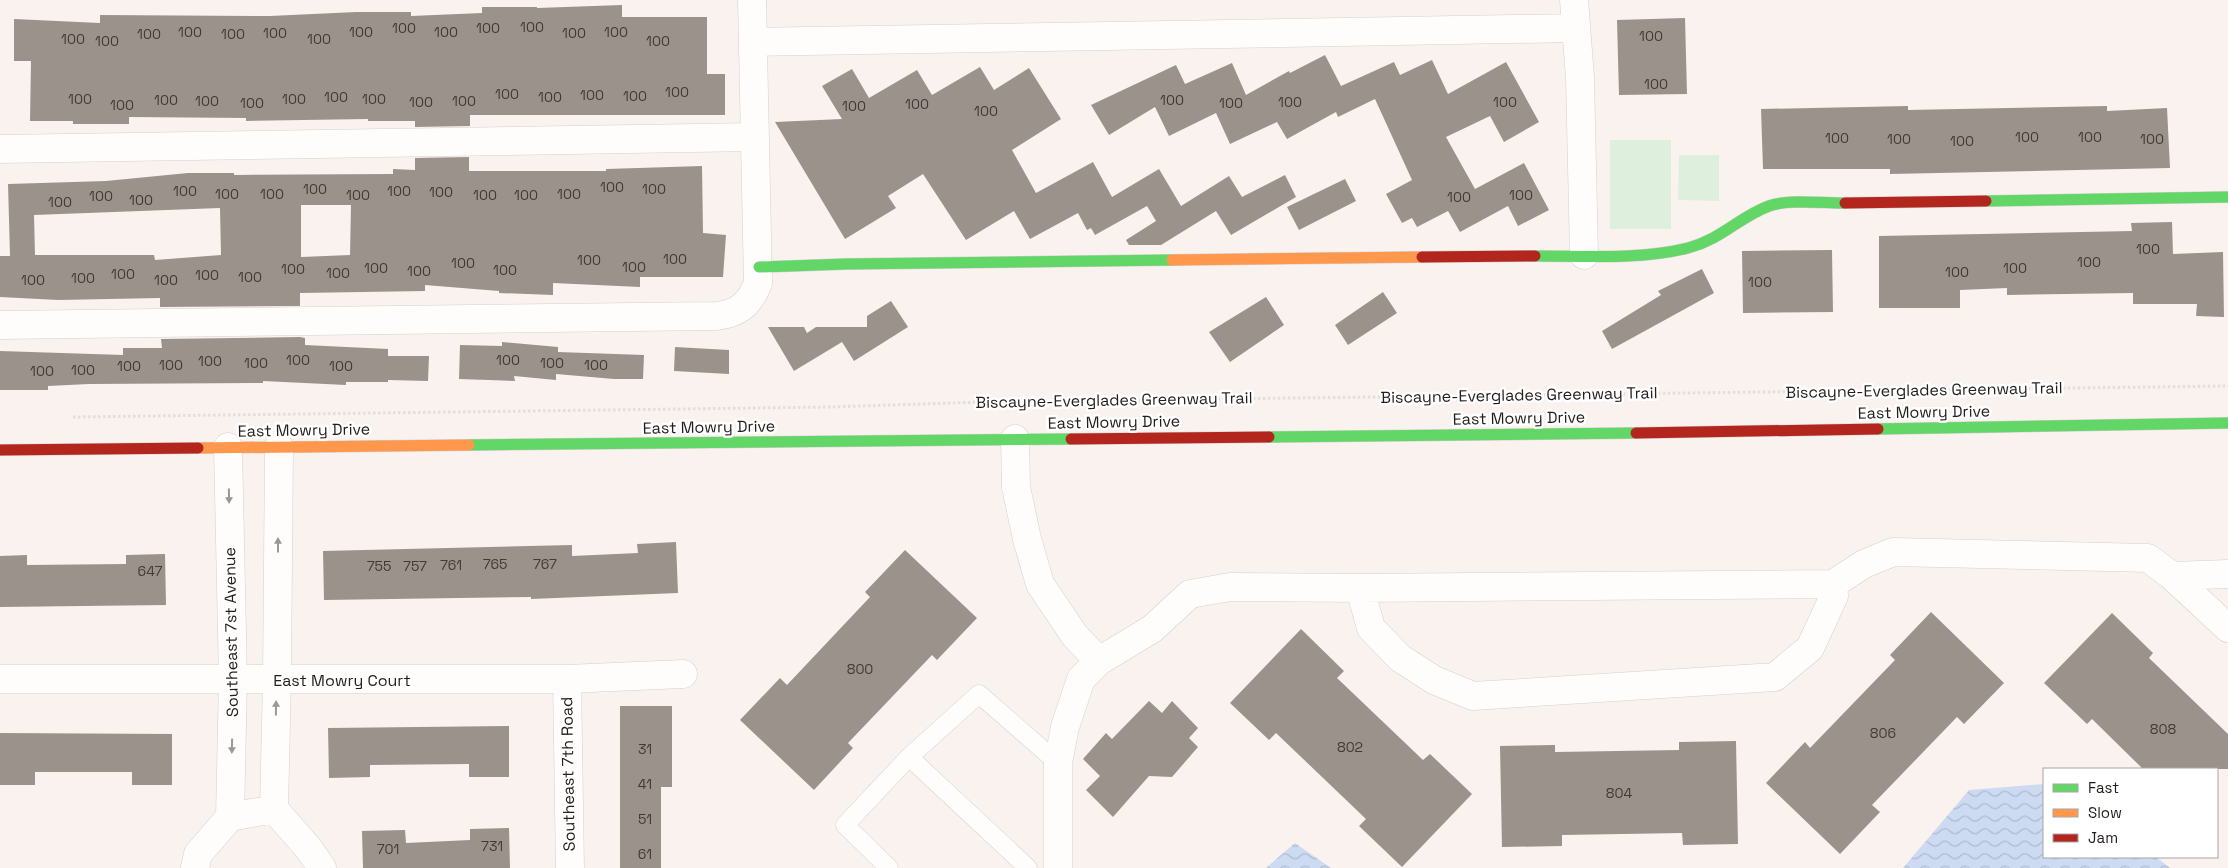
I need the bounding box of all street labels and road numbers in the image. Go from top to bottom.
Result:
street label: Biscayne-Everglades Greenway Trail [1785,377,2063,403]
street label: Biscayne-Everglades Greenway Trail [1380,382,1658,408]
street label: Biscayne-Everglades Greenway Trail [975,387,1253,413]
street label: East Mowry Drive [1858,400,1990,424]
street label: East Mowry Drive [1453,406,1585,430]
street label: East Mowry Drive [1048,410,1180,434]
street label: East Mowry Drive [643,415,775,439]
street label: East Mowry Drive [238,418,370,442]
street label: Southeast 7st Avenue [219,547,243,717]
street label: East Mowry Court [273,670,411,691]
street label: Southeast 7th Road [556,697,580,851]

